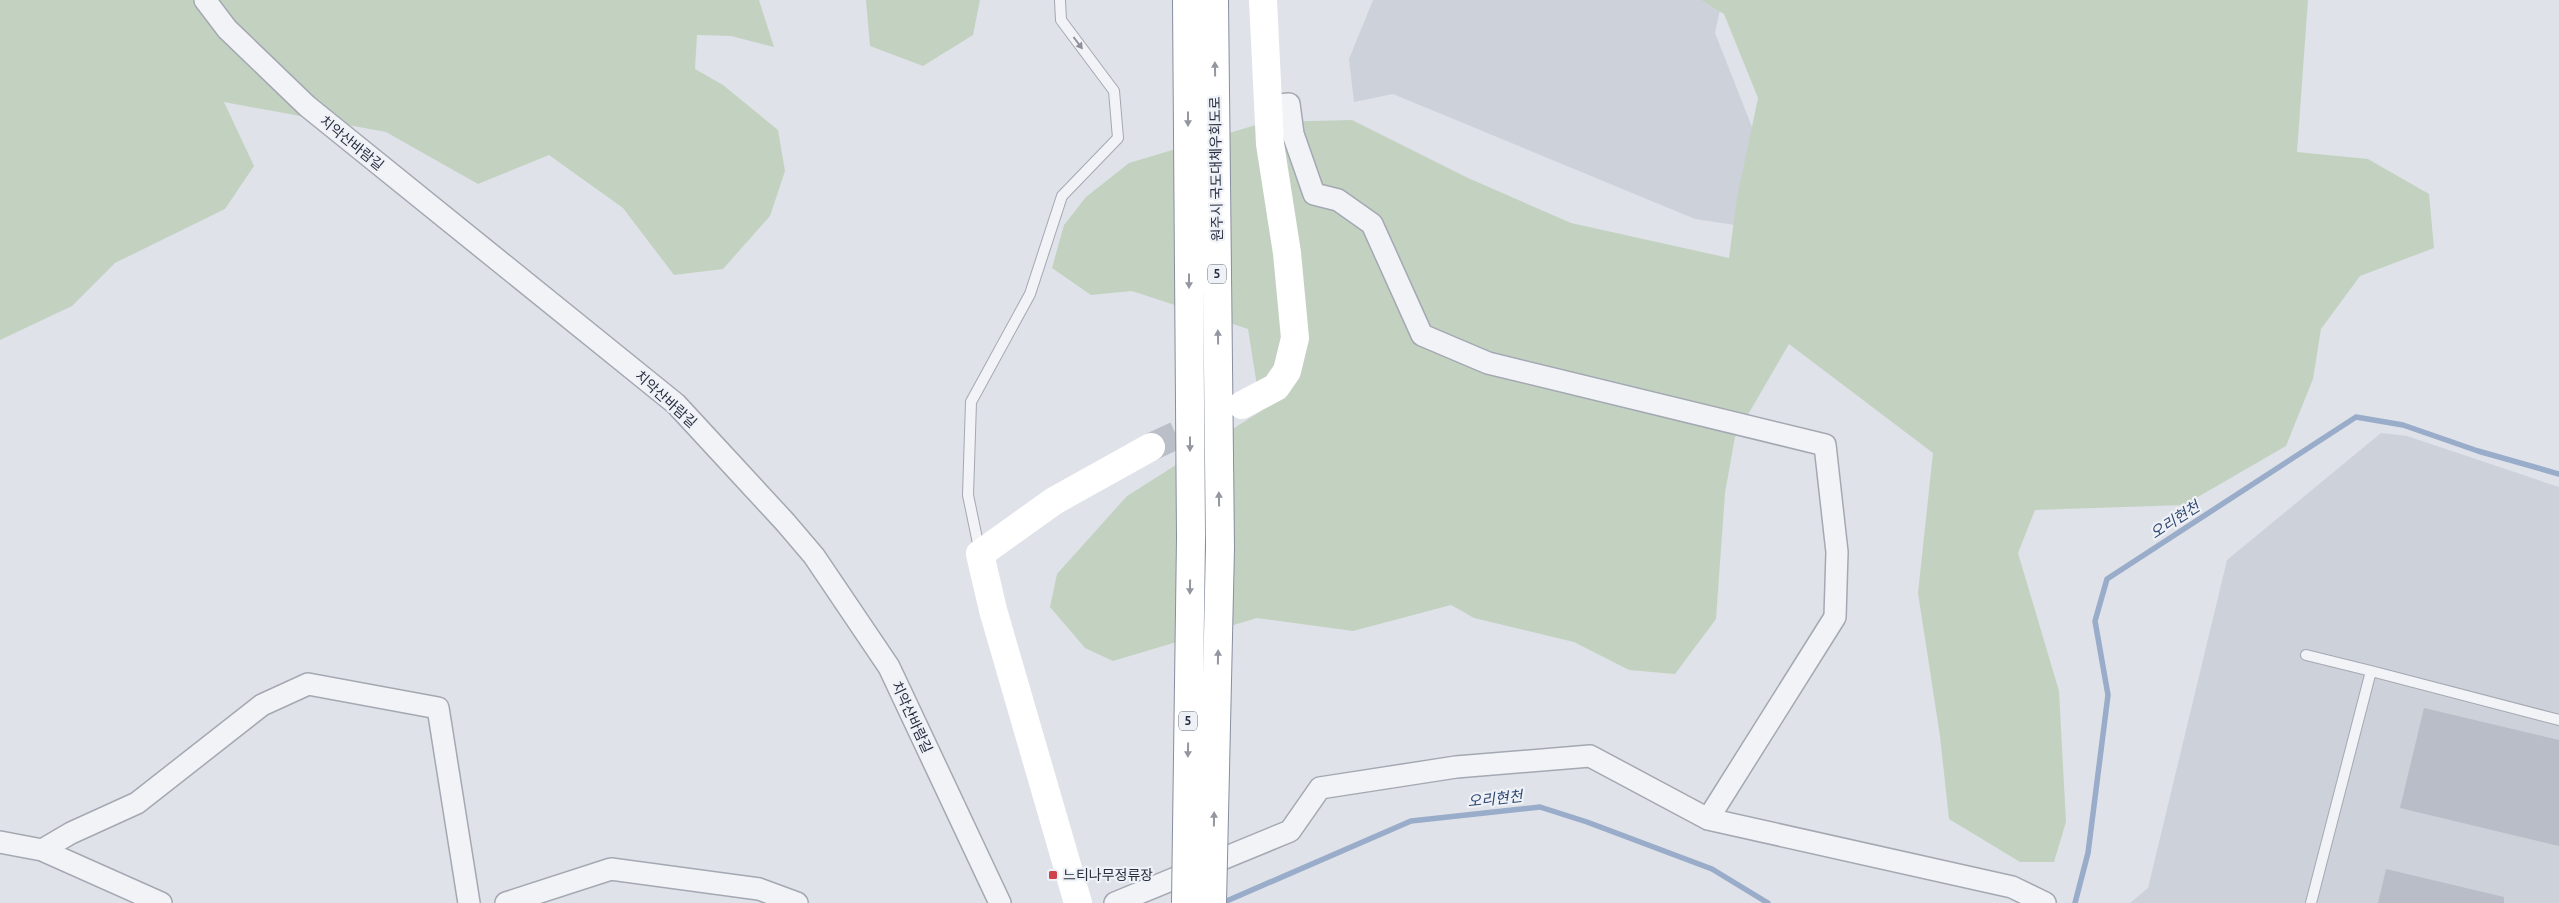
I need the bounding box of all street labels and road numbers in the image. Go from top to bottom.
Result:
street label: 원주시 국도대체우회도로 [1207,96,1225,242]
street label: 치악산바람길 [317,112,387,174]
road number: 5 [1208,264,1226,284]
street label: 치악산바람길 [632,367,700,431]
street label: 치악산바람길 [888,679,936,755]
road number: 5 [1179,711,1197,730]

